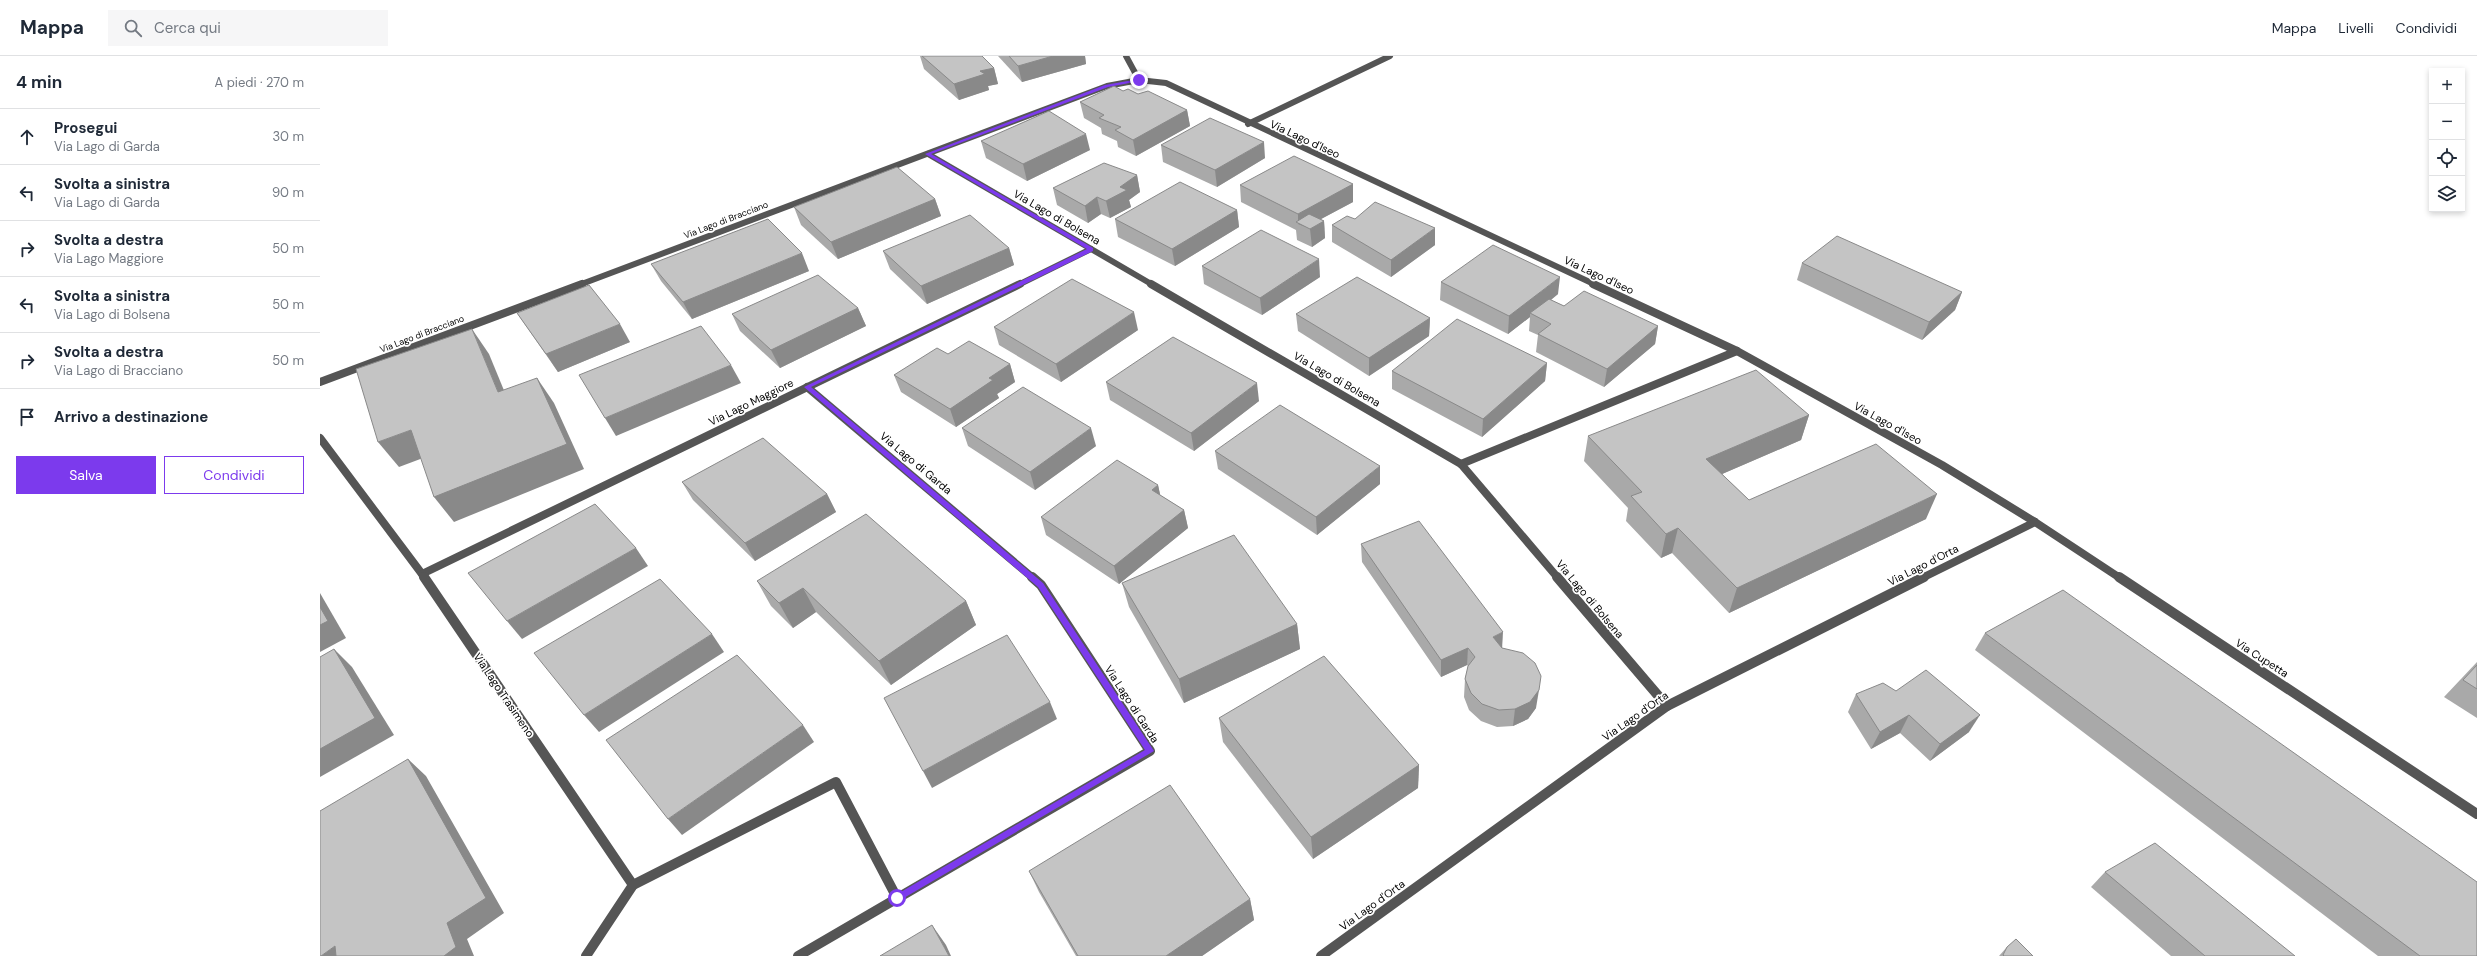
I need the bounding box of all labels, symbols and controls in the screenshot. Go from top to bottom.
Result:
search box [108,10,388,46]
text: Mappa [20,15,84,40]
icon: search [122,17,144,39]
text: Cerca qui [154,18,221,38]
text: Mappa [2272,19,2316,37]
text: Livelli [2338,19,2374,37]
text: Condividi [2396,19,2457,37]
map controls [2429,68,2465,212]
button: + [2429,68,2465,104]
text: 4 min [16,71,62,93]
route end [1130,71,1148,89]
text: A piedi · 270 m [215,74,304,91]
button: − [2429,104,2465,140]
street label: Via Lago d'Iseo [1268,117,1342,161]
text: Prosegui [54,118,117,138]
icon: ahead [16,126,38,148]
text: 30 m [272,128,304,145]
text: Via Lago di Garda [54,138,160,155]
button: locate [2429,140,2465,176]
text: Svolta a sinistra [54,174,170,194]
button: layers [2429,176,2465,212]
icon: left [16,182,38,204]
text: 90 m [272,184,304,201]
street label: Via Lago di Bolsena [1011,186,1103,248]
text: Via Lago di Garda [54,194,160,211]
street label: Via Lago di Bracciano [682,198,770,242]
text: Svolta a destra [54,230,164,250]
icon: right [16,238,38,260]
text: 50 m [272,240,304,257]
text: Via Lago Maggiore [54,250,164,267]
street label: Via Lago d'Iseo [1562,253,1636,297]
text: Svolta a sinistra [54,286,170,306]
icon: left [16,294,38,316]
text: 50 m [272,296,304,313]
text: Via Lago di Bolsena [54,306,170,323]
street label: Via Lago di Bracciano [378,312,466,356]
text: Svolta a destra [54,342,164,362]
street label: Via Lago di Bolsena [1291,348,1383,410]
icon: right [16,350,38,372]
text: 50 m [272,352,304,369]
text: Via Lago di Bracciano [54,362,183,379]
street label: Via Lago Maggiore [706,375,796,429]
street label: Via Lago d'Iseo [1852,399,1924,447]
icon: arrive [16,406,38,428]
text: Arrivo a destinazione [54,407,208,427]
street label: Via Lago di Garda [877,429,955,497]
button: Salva [16,456,156,494]
button: Condividi [164,456,304,494]
street label: Via Lago d'Orta [1885,541,1961,589]
street label: Via Lago di Bolsena [1553,557,1627,641]
street label: Via Cupetta [2233,636,2291,680]
street label: Via Lago Trasimeno [471,650,537,740]
street label: Via Lago di Garda [1102,663,1162,745]
street label: Via Lago d'Orta [1599,688,1671,744]
street label: Via Lago d'Orta [1336,877,1408,933]
route start [888,889,906,907]

